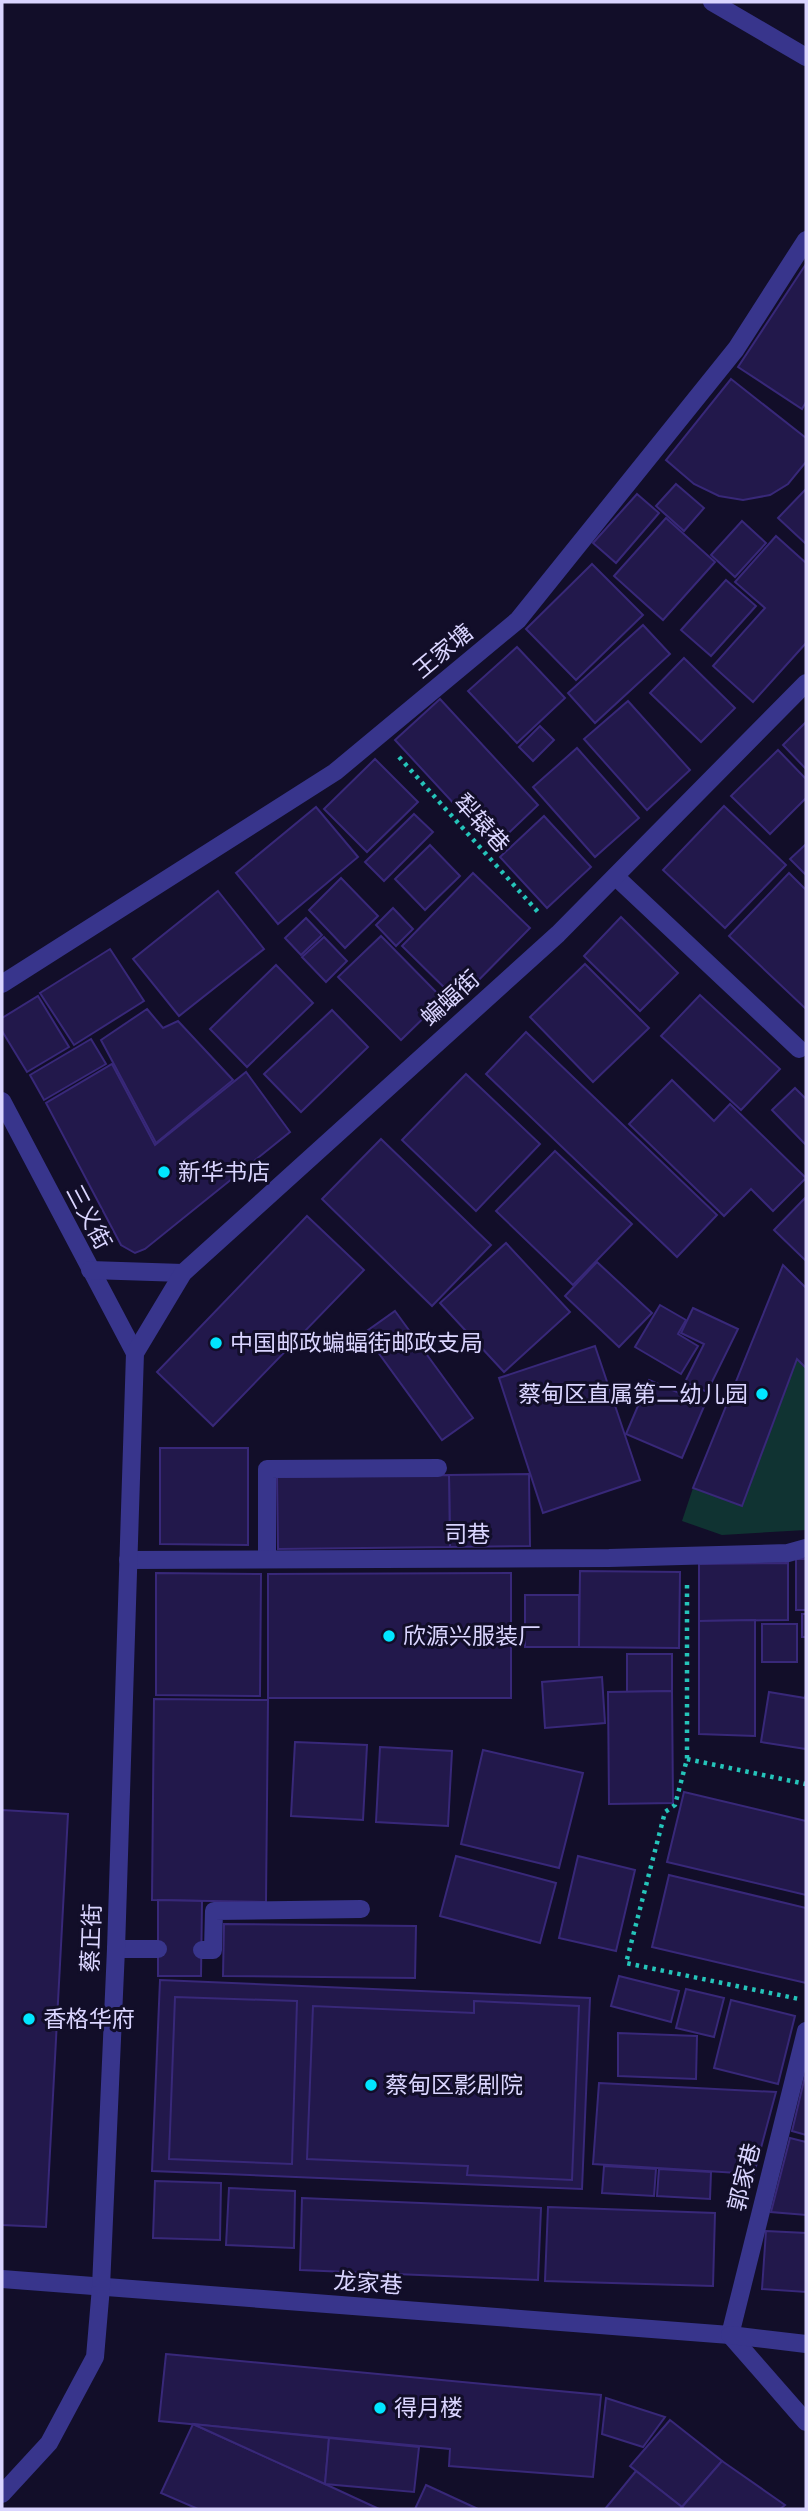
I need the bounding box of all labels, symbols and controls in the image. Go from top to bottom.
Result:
street label: 王家塘 [408,618,478,684]
street label: 犁辕巷 [449,788,515,858]
street label: 蝙蝠街 [415,965,485,1031]
place label: 新华书店 [178,1158,270,1186]
marker: 新华书店 [156,1164,172,1180]
street label: 三义街 [60,1180,118,1254]
place label: 中国邮政蝙蝠街邮政支局 [230,1329,483,1357]
marker: 中国邮政蝙蝠街邮政支局 [208,1335,224,1351]
place label: 蔡甸区直属第二幼儿园 [518,1380,748,1408]
marker: 蔡甸区直属第二幼儿园 [754,1386,770,1402]
street label: 司巷 [444,1520,490,1548]
place label: 欣源兴服装厂 [403,1622,541,1650]
marker: 欣源兴服装厂 [381,1628,397,1644]
street label: 蔡正街 [76,1903,106,1973]
place label: 香格华府 [43,2005,135,2033]
marker: 香格华府 [21,2011,37,2027]
place label: 蔡甸区影剧院 [385,2071,523,2099]
marker: 蔡甸区影剧院 [363,2077,379,2093]
street label: 郭家巷 [722,2140,766,2214]
street label: 龙家巷 [333,2267,403,2299]
place label: 得月楼 [394,2394,463,2422]
marker: 得月楼 [372,2400,388,2416]

